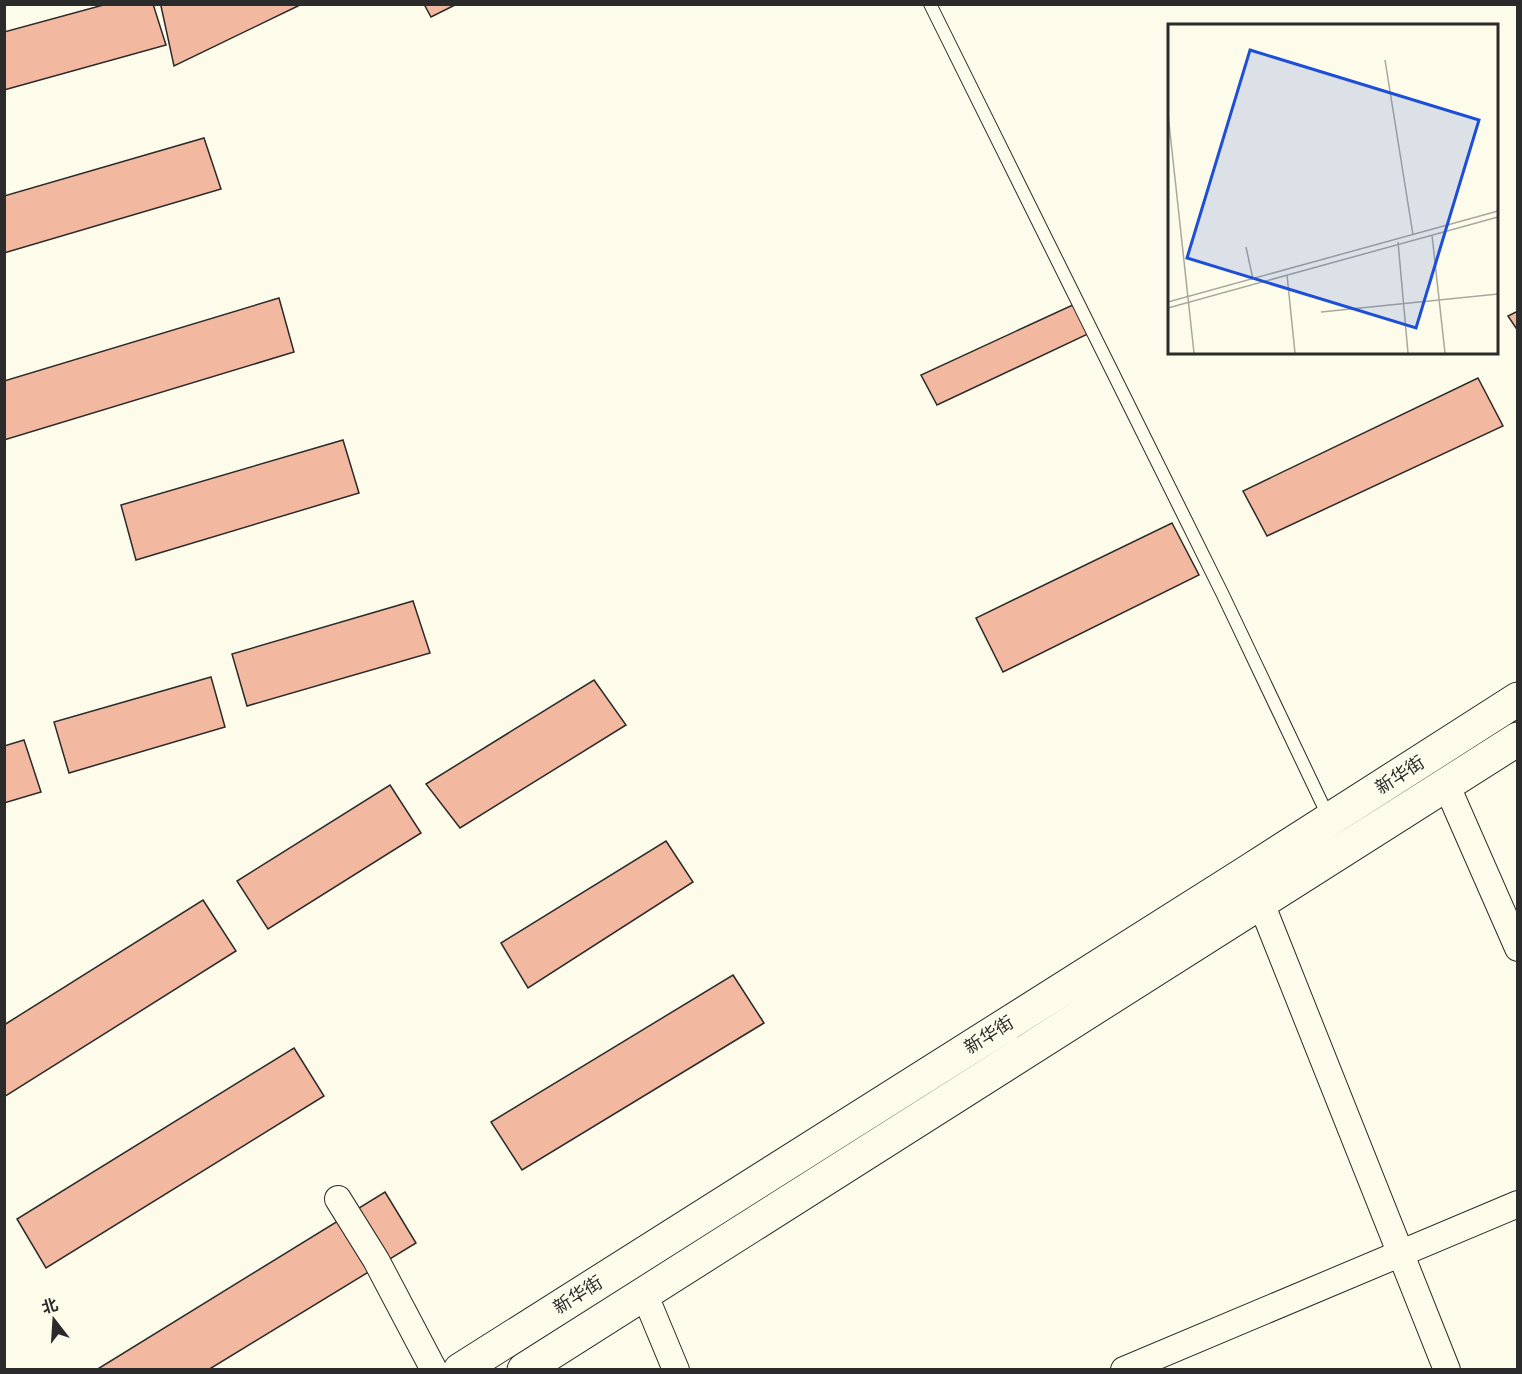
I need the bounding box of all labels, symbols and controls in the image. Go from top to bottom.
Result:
inset map [1168,24,1498,354]
street label: 新华街 [1372,752,1430,801]
street label: 新华街 [961,1012,1019,1060]
street label: 新华街 [550,1272,608,1320]
north arrow [24,1290,84,1350]
text: 北 [40,1296,61,1319]

